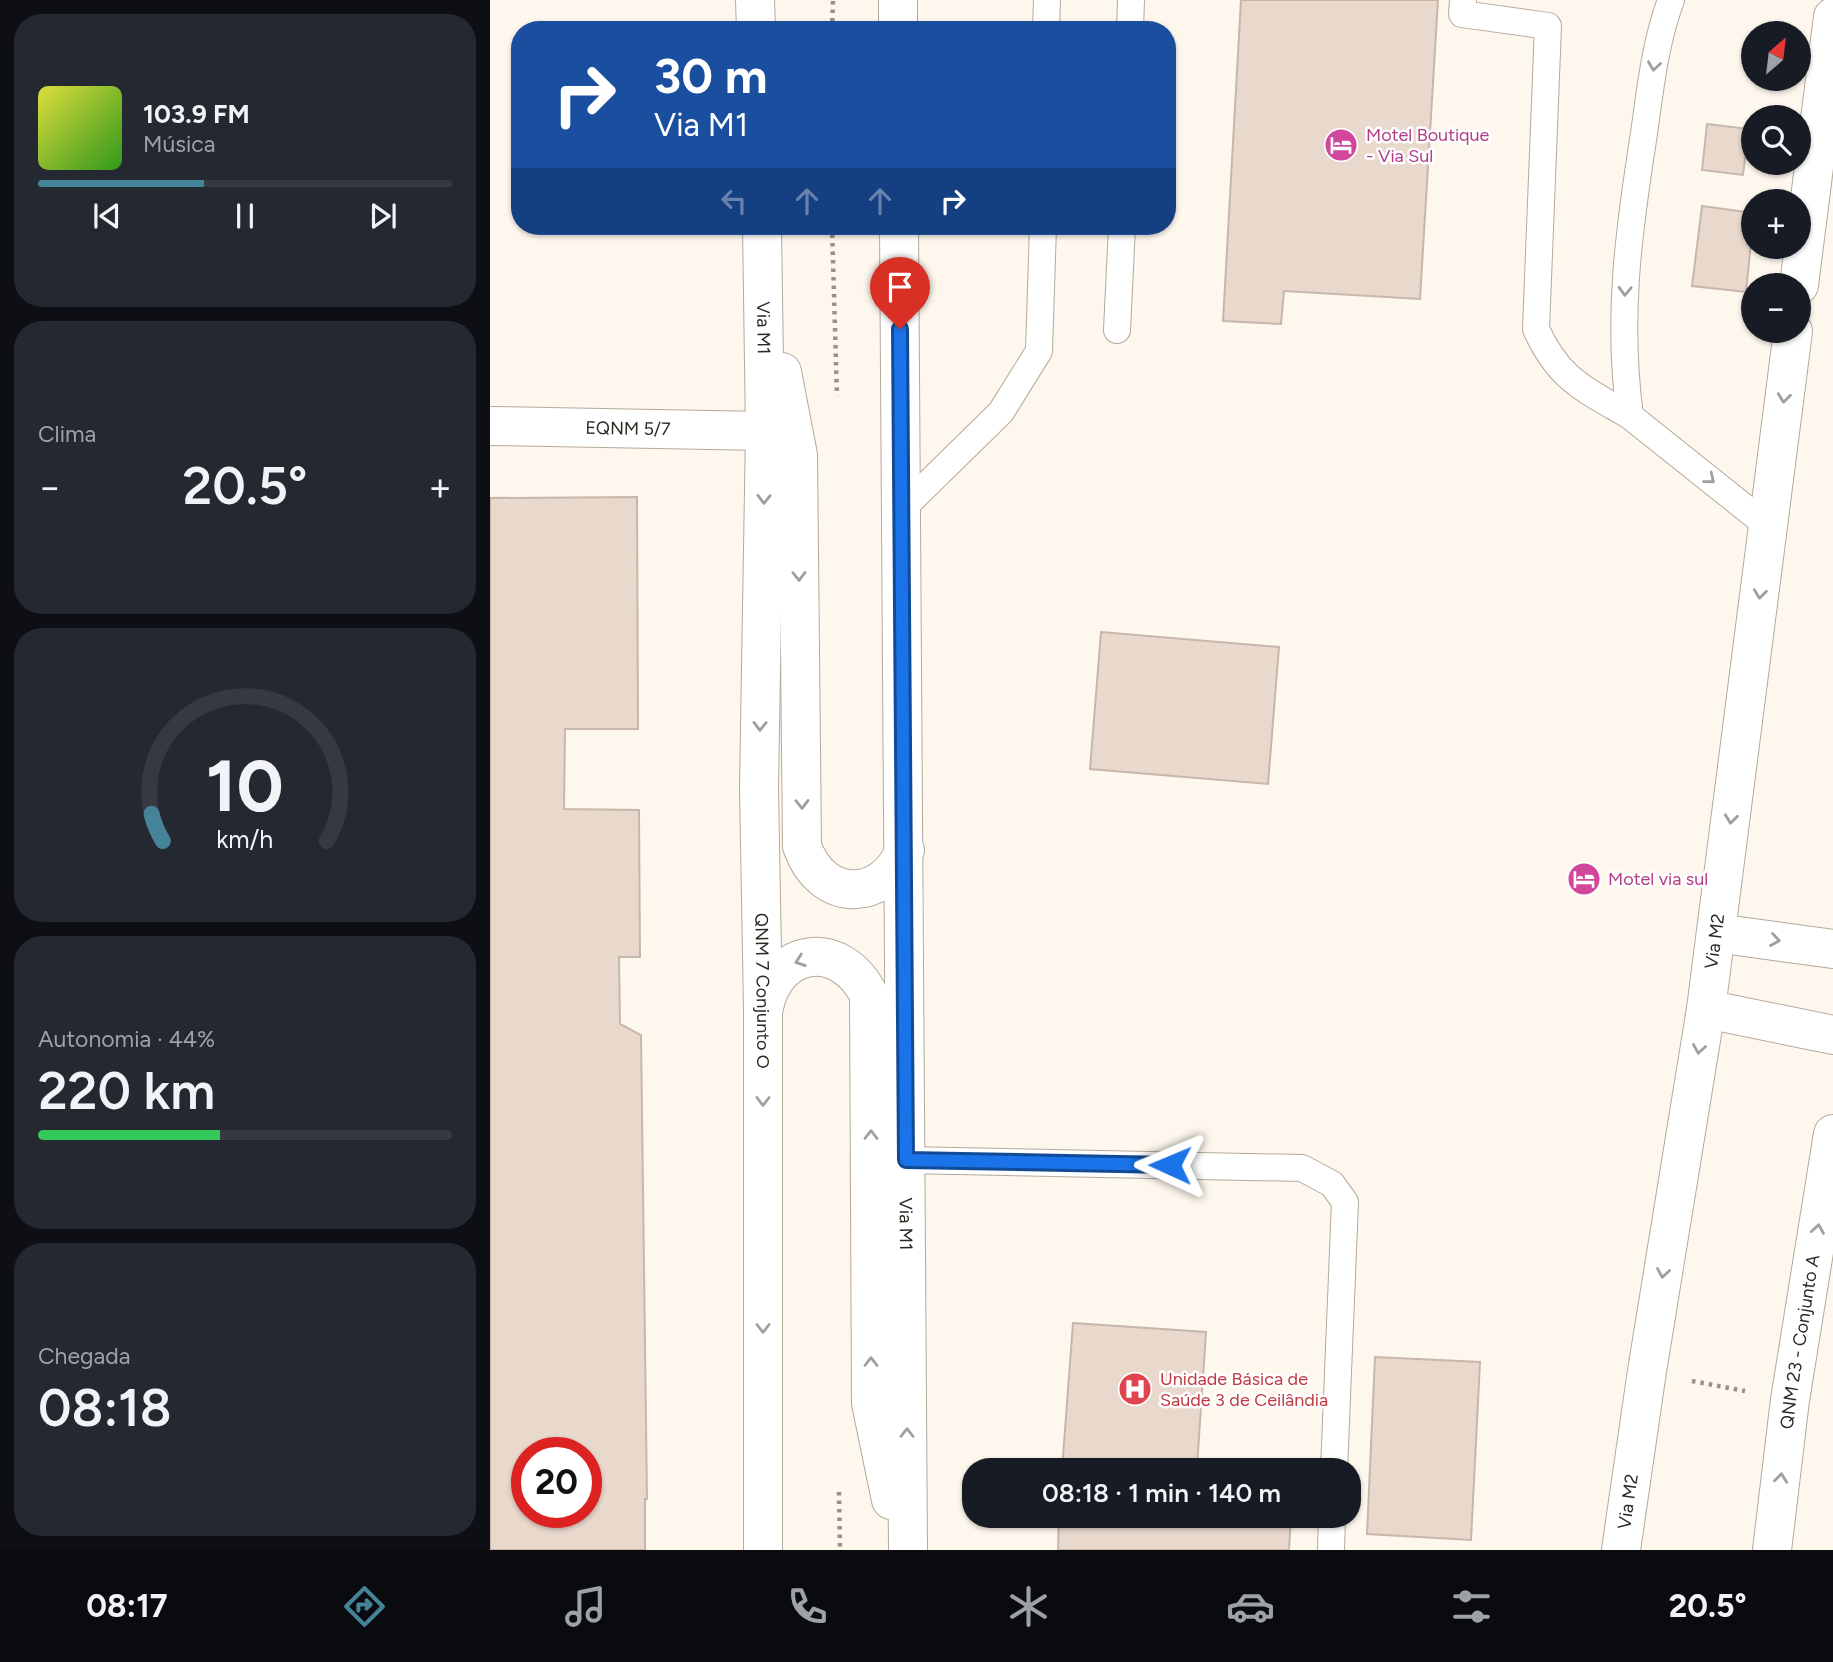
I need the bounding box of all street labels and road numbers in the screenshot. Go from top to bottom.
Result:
street label: Via M1 [752,301,775,355]
street label: EQNM 5/7 [585,417,671,440]
street label: Via M2 [1700,912,1729,970]
street label: QNM 7 Conjunto O [750,913,774,1069]
street label: Via M1 [895,1197,917,1251]
street label: QNM 23 - Conjunto A [1776,1253,1824,1430]
street label: Via M2 [1613,1472,1643,1531]

